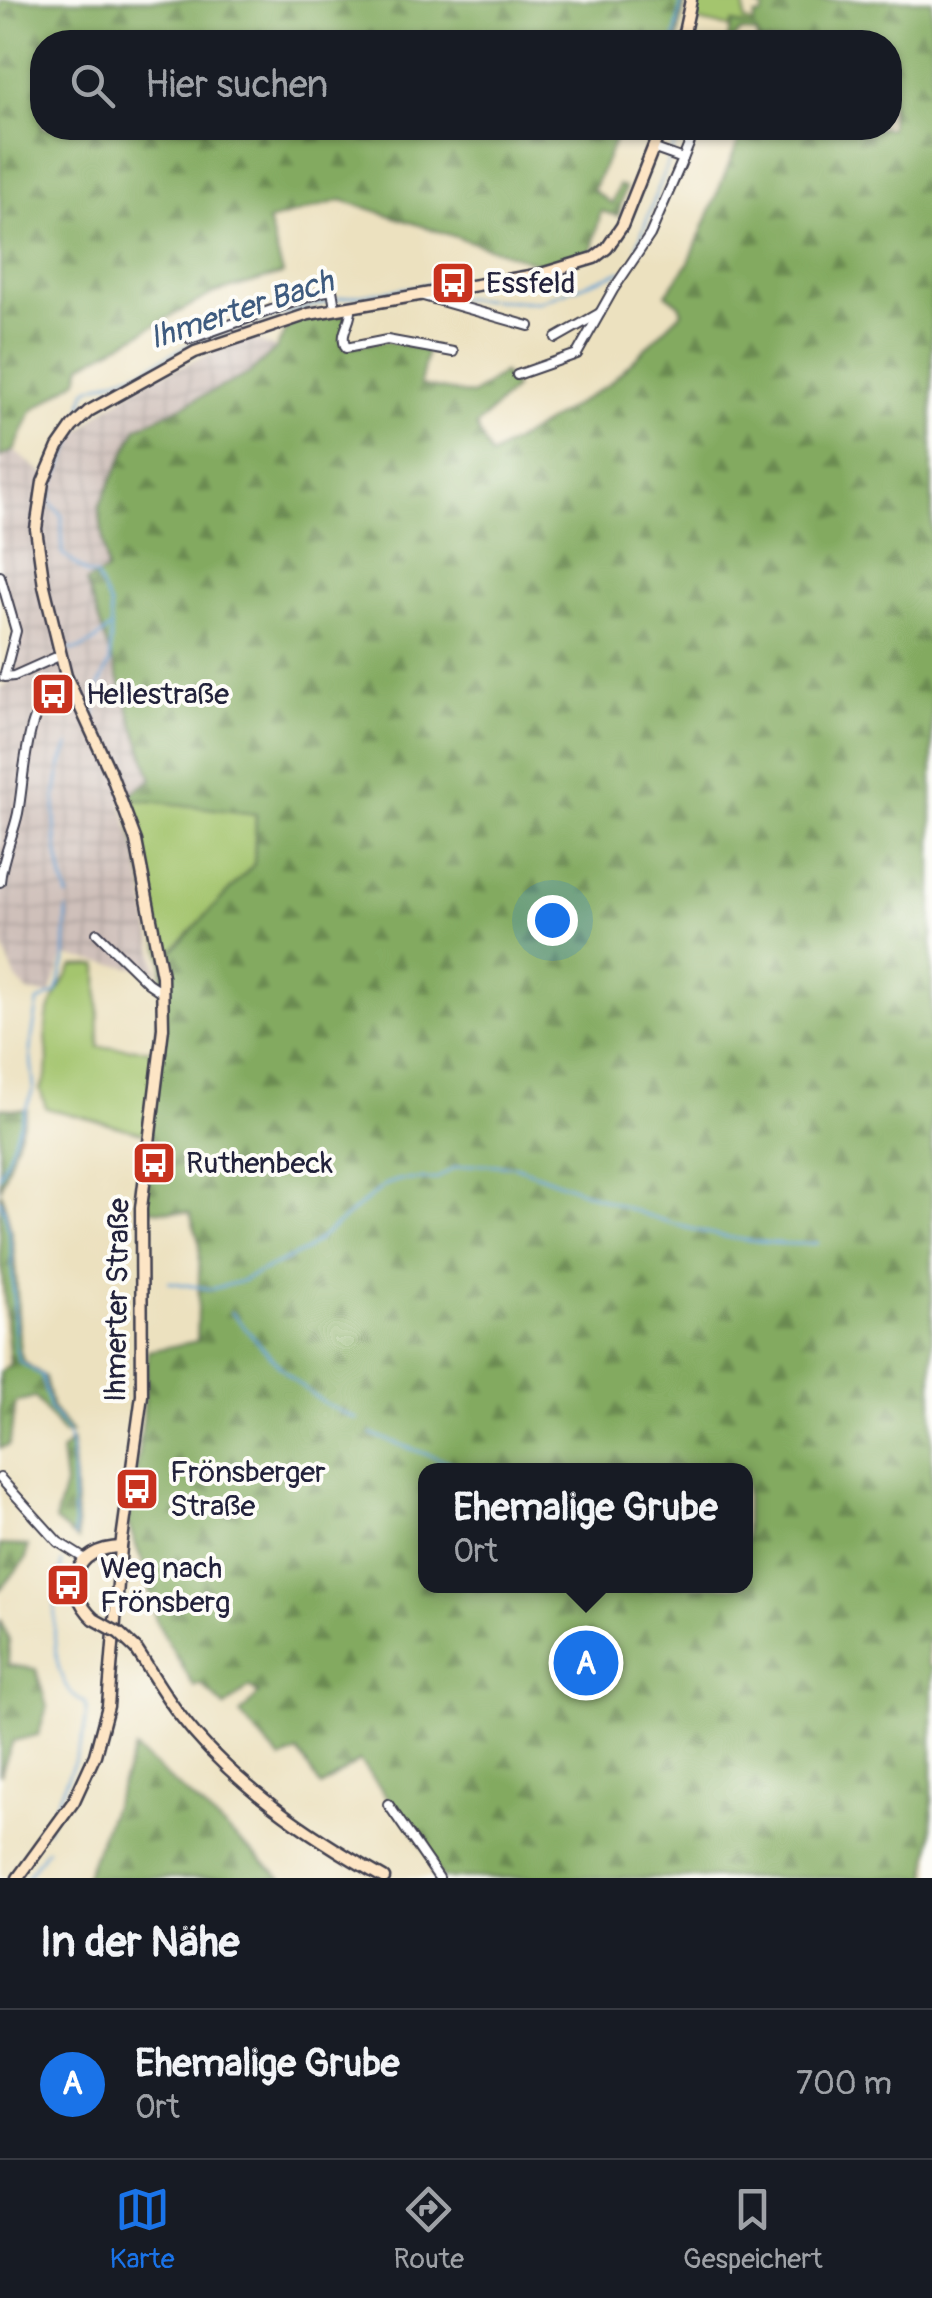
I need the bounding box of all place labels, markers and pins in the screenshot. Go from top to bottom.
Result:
bus stop icon: Essfeld [430,260,476,306]
place label: Essfeld [486,265,575,302]
bus stop icon: Hellestraße [30,671,76,717]
place label: Hellestraße [86,676,229,713]
bus stop icon: Ruthenbeck [131,1140,177,1186]
place label: Ruthenbeck [186,1145,334,1182]
place label: Frönsberger Straße [170,1454,326,1525]
bus stop icon: Frönsberger Straße [114,1466,160,1512]
place label: Weg nach Frönsberg [100,1550,230,1621]
bus stop icon: Weg nach Frönsberg [45,1562,91,1608]
pin: A [554,1626,618,1700]

